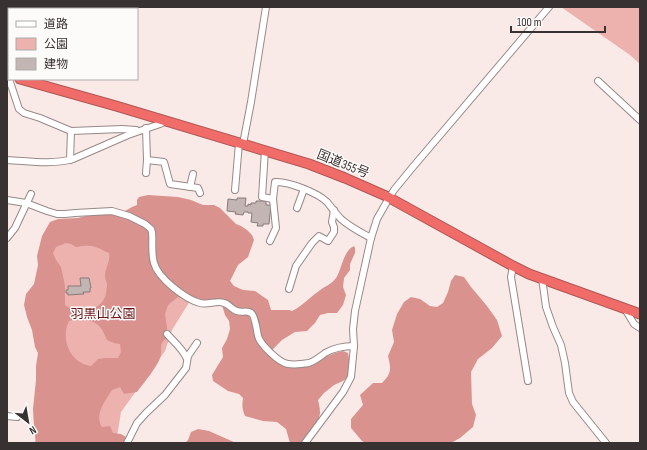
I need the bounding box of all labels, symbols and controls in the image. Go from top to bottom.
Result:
legend [8,8,138,80]
scale bar [511,8,605,34]
text: 100 m [517,15,542,30]
text: 道路 [44,17,68,32]
text: 公園 [44,37,68,52]
text: 建物 [44,57,68,72]
street label: 国道355号 [315,146,371,182]
park label: 羽黒山公園 [70,306,136,322]
north arrow [8,402,48,442]
text: N [27,423,39,437]

